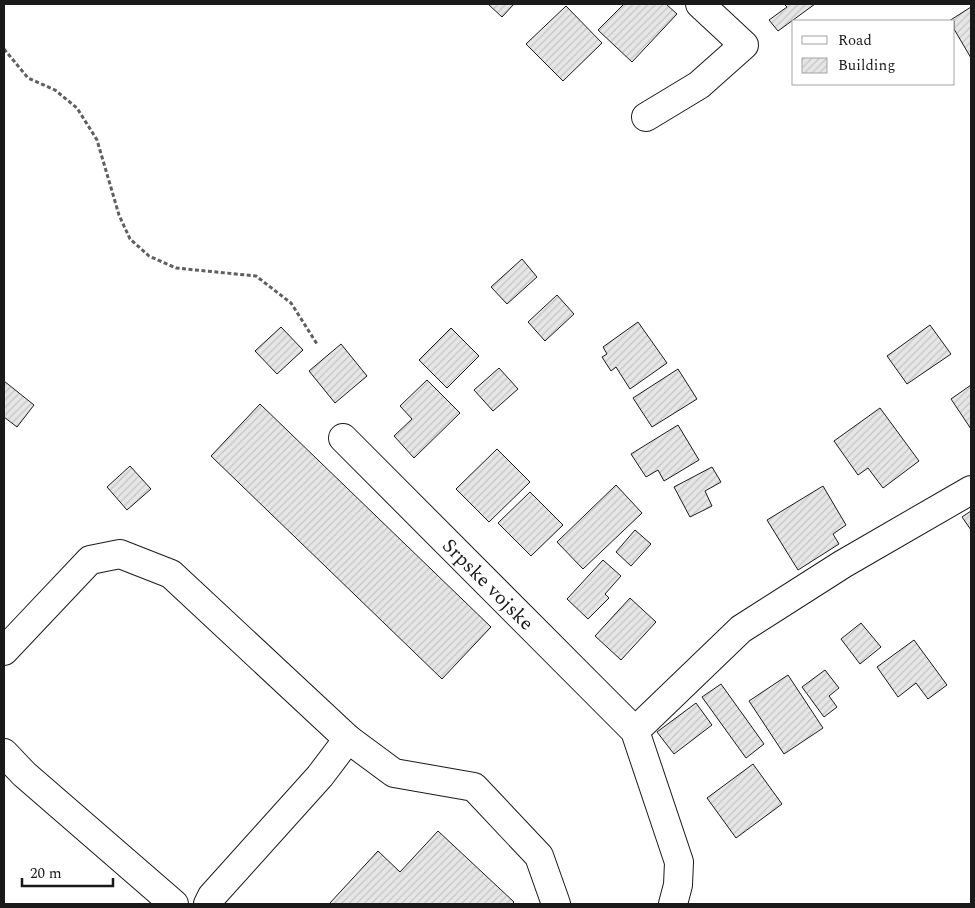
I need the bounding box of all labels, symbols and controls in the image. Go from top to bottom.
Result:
legend [792,20,955,85]
text: Road [838,29,872,52]
text: Building [838,54,895,77]
street label: Srpske vojske [435,532,541,638]
scale bar [22,856,114,888]
text: 20 m [30,862,62,885]

